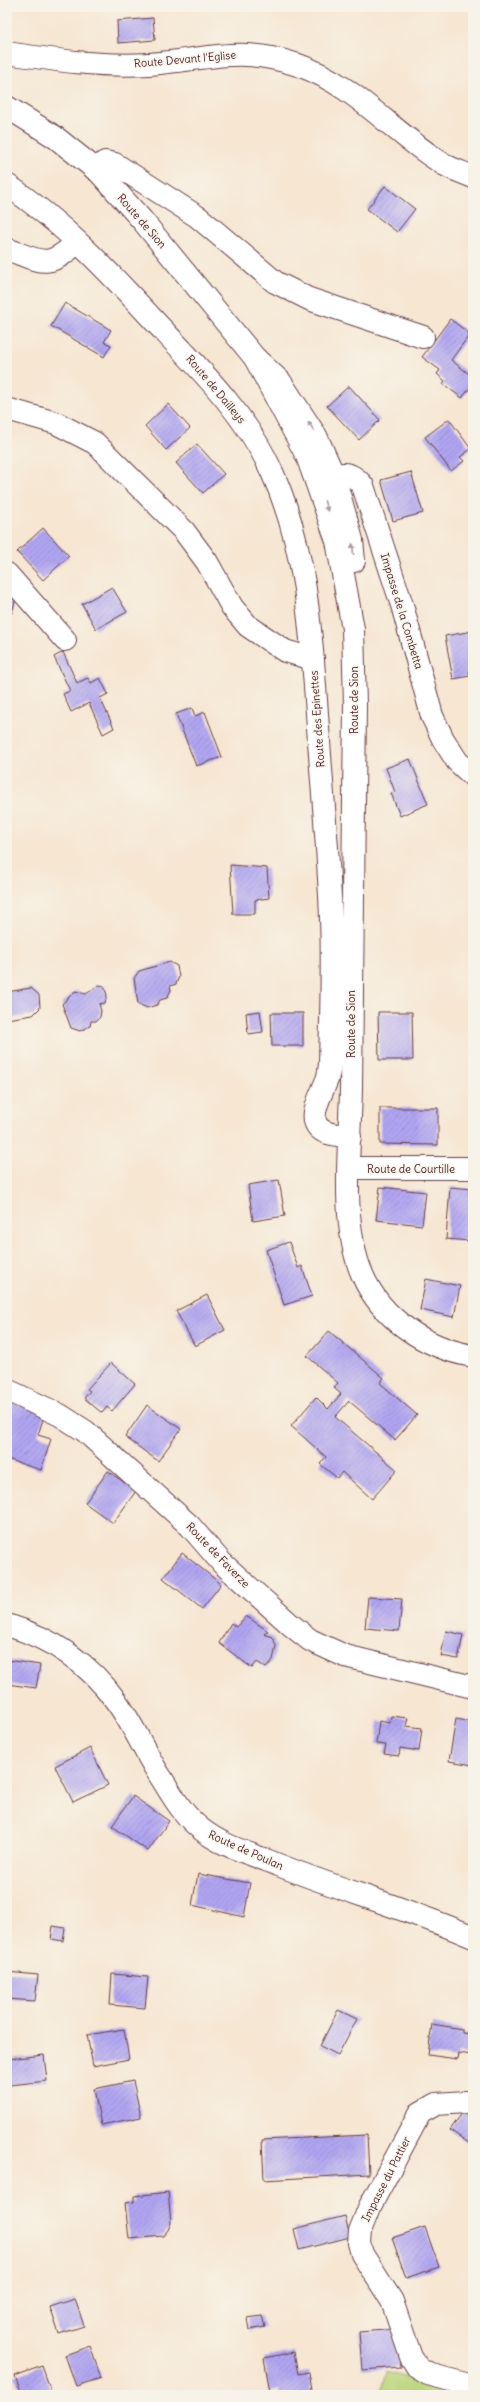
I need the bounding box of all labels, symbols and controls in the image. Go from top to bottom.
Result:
street label: Route Devant l'Eglise [133,48,237,70]
street label: Route de Sion [114,191,170,251]
street label: Route de Dailleys [183,352,249,426]
one-way arrow [307,420,314,432]
one-way arrow [323,500,329,512]
one-way arrow [350,542,356,555]
street label: Impasse de la Combetta [378,551,426,671]
street label: Route de Sion [347,666,361,734]
street label: Route des Epinettes [307,670,327,768]
street label: Route de Sion [344,990,358,1058]
street label: Route de Courtille [367,1162,455,1176]
street label: Route de Faverze [183,1519,253,1591]
street label: Route de Poulan [206,1827,286,1873]
street label: Impasse du Pattier [358,2134,414,2224]

